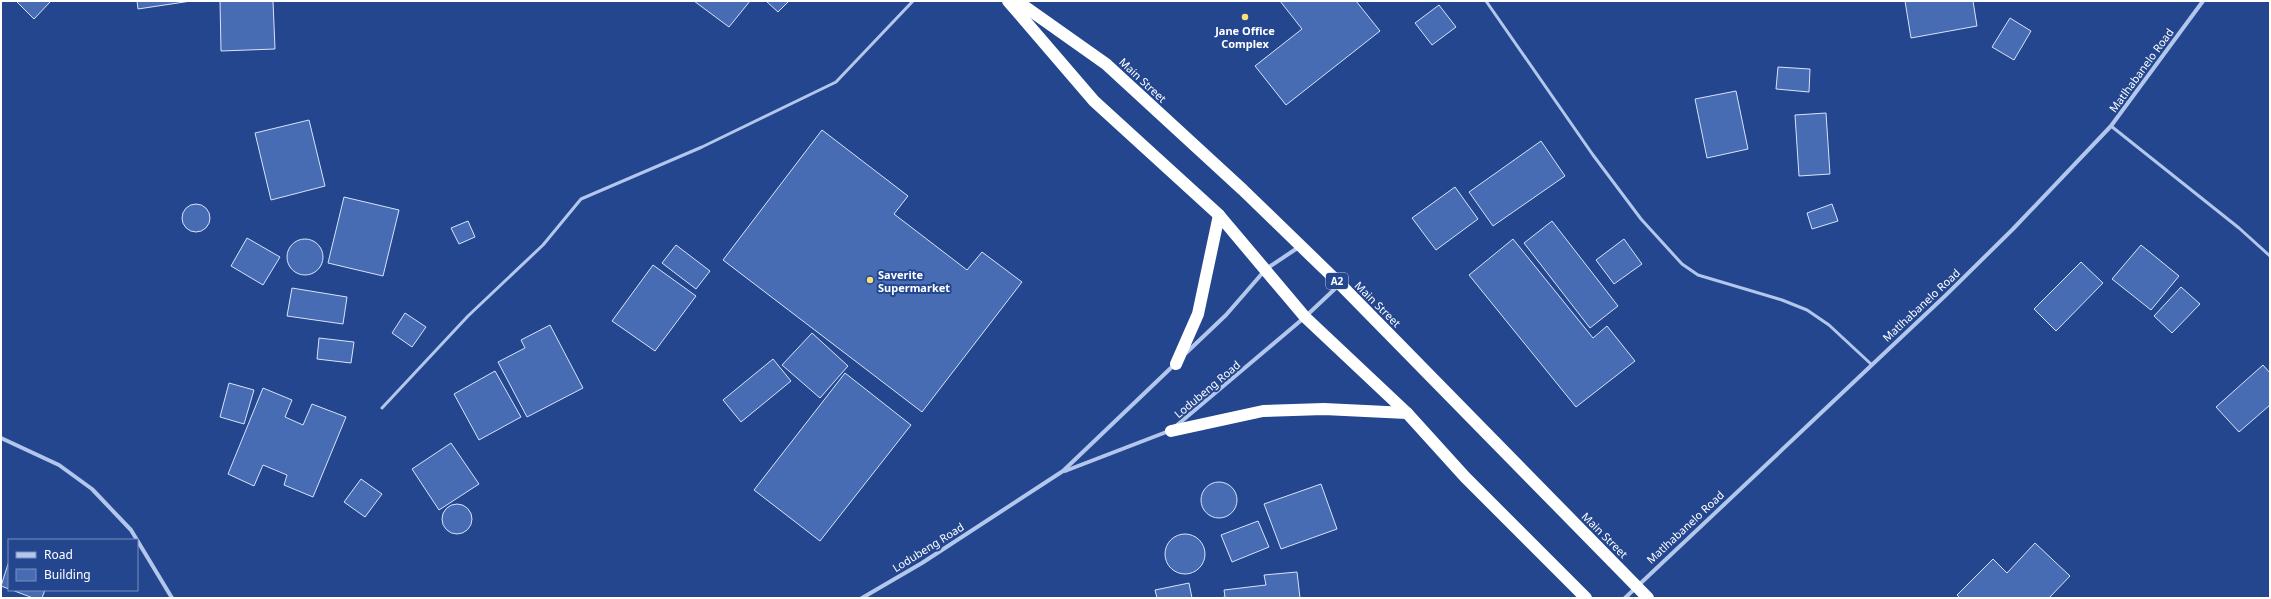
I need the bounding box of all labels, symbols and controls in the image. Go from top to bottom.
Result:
marker: Jane Office Complex [1240,12,1250,22]
place label: Jane Office Complex [1214,23,1275,51]
street label: Matlhabanelo Road [2105,25,2177,115]
street label: Main Street [1116,54,1170,106]
street label: Matlhabanelo Road [1879,265,1963,345]
place label: Saverite Supermarket [878,267,950,295]
road number: A2 [1326,273,1348,289]
marker: Saverite Supermarket [865,275,875,285]
street label: Main Street [1352,278,1404,330]
street label: Lodubeng Road [1171,357,1243,421]
street label: Matlhabanelo Road [1643,487,1727,567]
street label: Main Street [1579,509,1631,561]
street label: Lodubeng Road [889,519,967,575]
legend [8,539,138,591]
text: Road [44,546,73,563]
text: Building [44,566,91,583]

